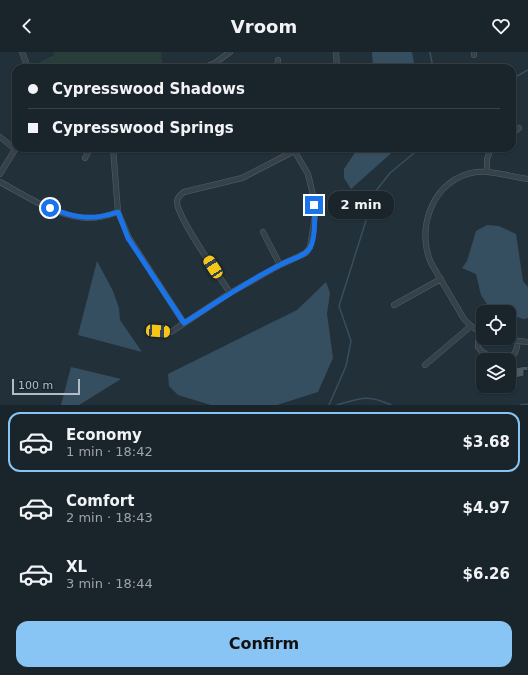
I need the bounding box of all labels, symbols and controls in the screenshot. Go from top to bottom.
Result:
icon: back [16,15,38,37]
icon: heart [490,15,512,37]
text: Vroom [231,16,297,37]
text: Cypresswood Shadows [52,80,245,98]
text: Cypresswood Springs [52,119,234,137]
callout: 2 min [328,191,394,219]
route end [305,196,323,214]
text: 2 min [341,197,381,212]
route start [41,199,59,217]
car [201,254,225,280]
map controls [476,305,516,393]
button: locate [476,305,516,345]
car [146,324,170,338]
button: layers [476,353,516,393]
scale bar [12,377,80,396]
text: 100 m [18,379,53,392]
icon: car [18,424,54,460]
text: Economy [66,426,142,444]
text: $3.68 [463,433,510,451]
text: 1 min · 18:42 [66,444,153,459]
icon: car [18,490,54,526]
text: Comfort [66,492,134,510]
text: $4.97 [463,499,510,517]
text: 2 min · 18:43 [66,510,153,525]
icon: car [18,556,54,592]
text: XL [66,558,87,576]
text: $6.26 [463,565,510,583]
text: 3 min · 18:44 [66,576,153,591]
button: Confirm [16,621,512,667]

